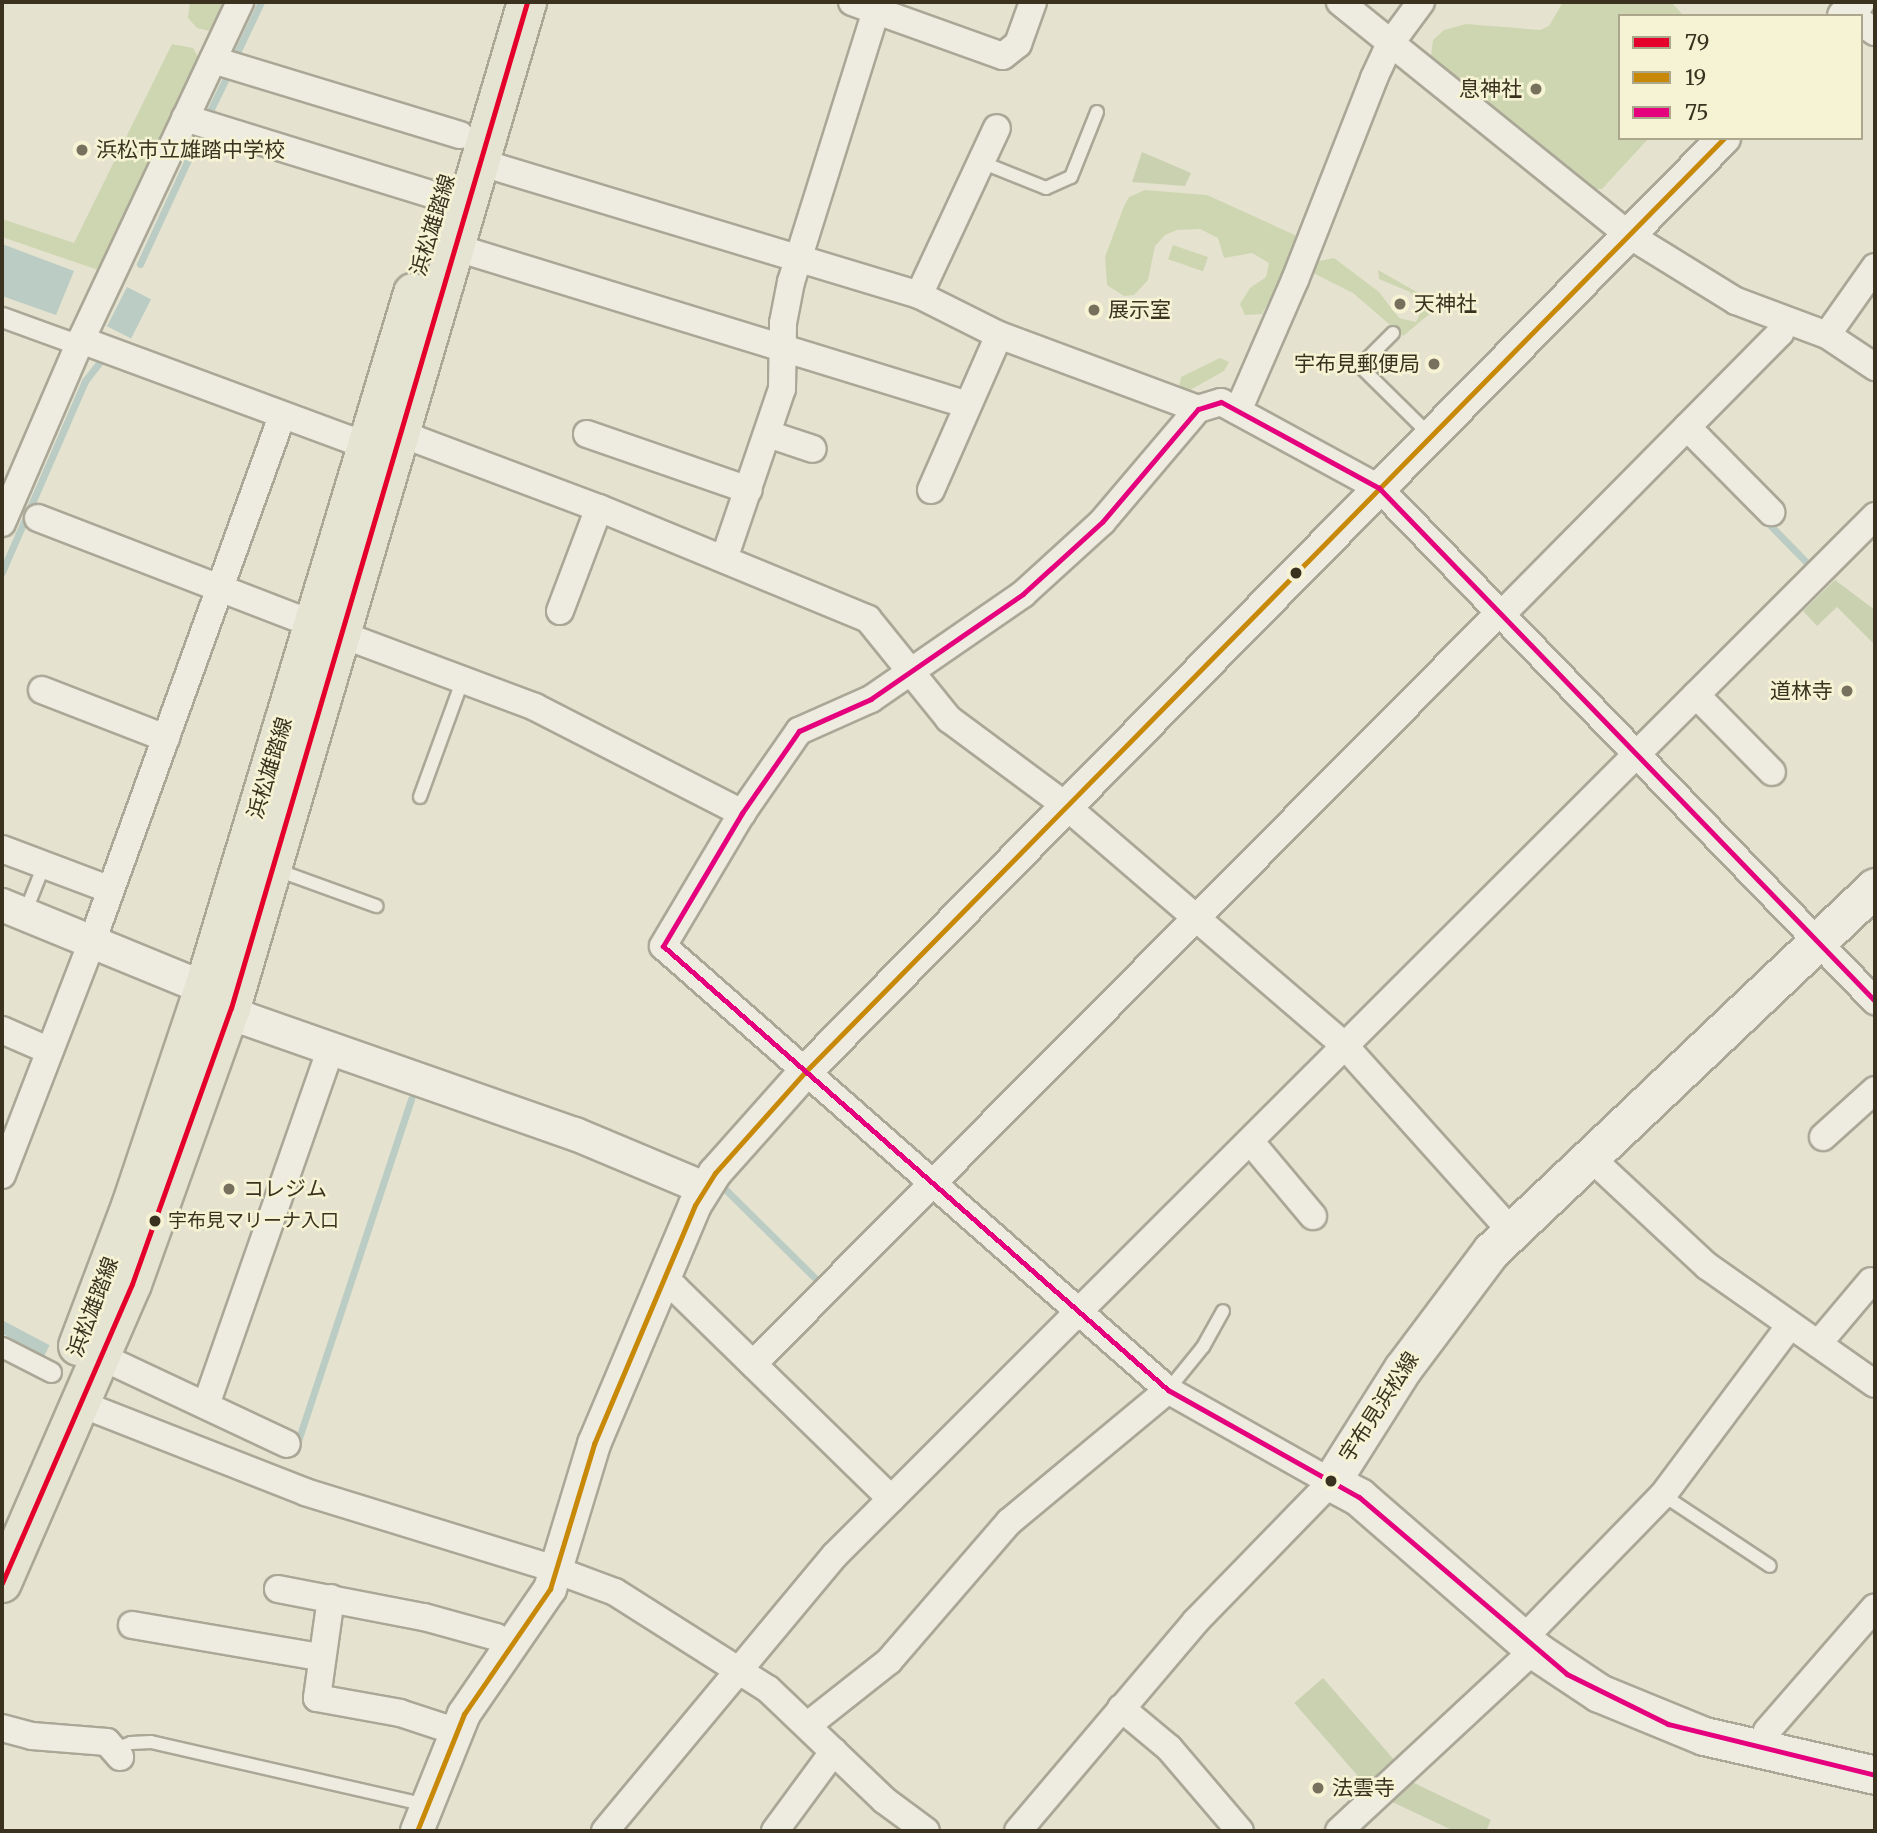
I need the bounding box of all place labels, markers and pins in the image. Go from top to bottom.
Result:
place label: 息神社 [1459,76,1522,102]
marker: 息神社 [1528,81,1544,97]
place label: 浜松市立雄踏中学校 [96,137,285,163]
marker: 浜松市立雄踏中学校 [74,142,90,158]
place label: 天神社 [1414,291,1477,317]
marker: 天神社 [1392,296,1408,312]
place label: 展示室 [1108,297,1171,323]
marker: 展示室 [1086,302,1102,318]
place label: 宇布見郵便局 [1294,351,1420,377]
marker: 宇布見郵便局 [1426,356,1442,372]
unlabelled marker [1289,566,1303,580]
place label: 道林寺 [1770,678,1833,704]
marker: 道林寺 [1839,683,1855,699]
place label: コレジム [243,1176,327,1202]
marker: コレジム [221,1181,237,1197]
place label: 宇布見マリーナ入口 [168,1210,339,1232]
marker: 宇布見マリーナ入口 [148,1214,162,1228]
unlabelled marker [1324,1474,1338,1488]
place label: 法雲寺 [1332,1775,1395,1801]
marker: 法雲寺 [1310,1780,1326,1796]

